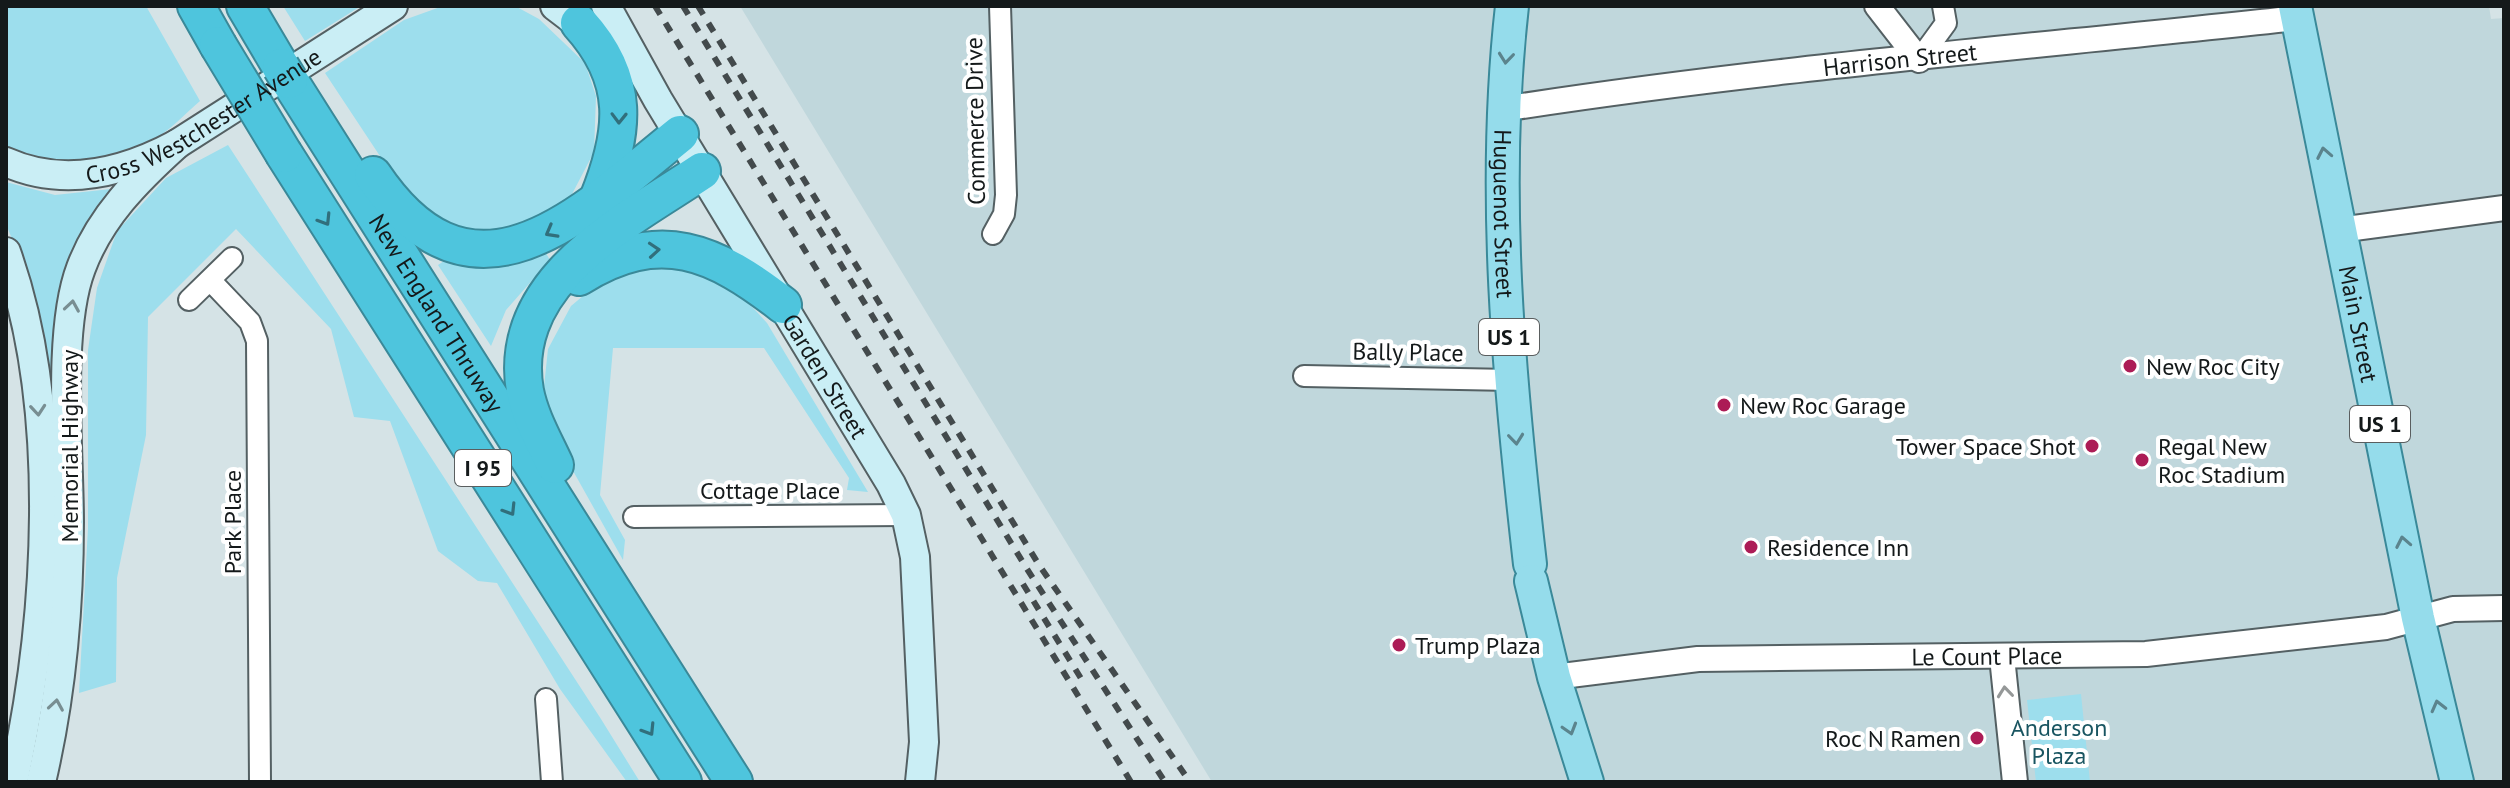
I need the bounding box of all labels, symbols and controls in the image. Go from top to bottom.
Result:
street label: Harrison Street [1821,36,1978,83]
street label: Commerce Drive [958,37,992,205]
street label: Cross Westchester Avenue [84,41,327,190]
one-way arrow [1498,51,1515,64]
one-way arrow [610,112,628,125]
street label: Huguenot Street [1487,129,1521,299]
one-way arrow [2317,146,2334,160]
street label: New England Thruway [362,208,511,418]
one-way arrow [316,211,331,226]
one-way arrow [545,222,559,238]
one-way arrow [648,242,661,259]
street label: Main Street [2332,263,2386,385]
one-way arrow [62,300,79,313]
street label: Garden Street [776,308,875,444]
road number: US 1 [1479,319,1539,355]
street label: Bally Place [1352,336,1464,368]
street label: Memorial Highway [54,350,85,542]
place label: New Roc City [2146,351,2280,382]
marker: New Roc City [2121,357,2139,375]
place label: New Roc Garage [1740,390,1906,421]
marker: New Roc Garage [1715,396,1733,414]
one-way arrow [30,404,47,417]
road number: US 1 [2350,406,2410,442]
place label: Tower Space Shot [1896,431,2076,462]
place label: Regal New Roc Stadium [2158,431,2285,490]
one-way arrow [1507,433,1524,446]
marker: Tower Space Shot [2083,437,2101,455]
road number: I 95 [455,450,511,486]
marker: Regal New Roc Stadium [2133,451,2151,469]
street label: Park Place [217,470,248,574]
street label: Cottage Place [700,475,840,506]
one-way arrow [500,501,515,516]
place label: Residence Inn [1767,532,1909,563]
one-way arrow [2395,535,2412,549]
marker: Residence Inn [1742,538,1760,556]
place label: Trump Plaza [1415,630,1541,661]
marker: Trump Plaza [1390,636,1408,654]
street label: Le Count Place [1911,639,2062,672]
one-way arrow [1997,685,2014,698]
one-way arrow [47,699,64,712]
one-way arrow [2431,700,2448,714]
park label: Anderson Plaza [2011,712,2107,771]
one-way arrow [640,721,655,735]
one-way arrow [1561,722,1577,736]
place label: Roc N Ramen [1825,723,1961,754]
marker: Roc N Ramen [1968,729,1986,747]

